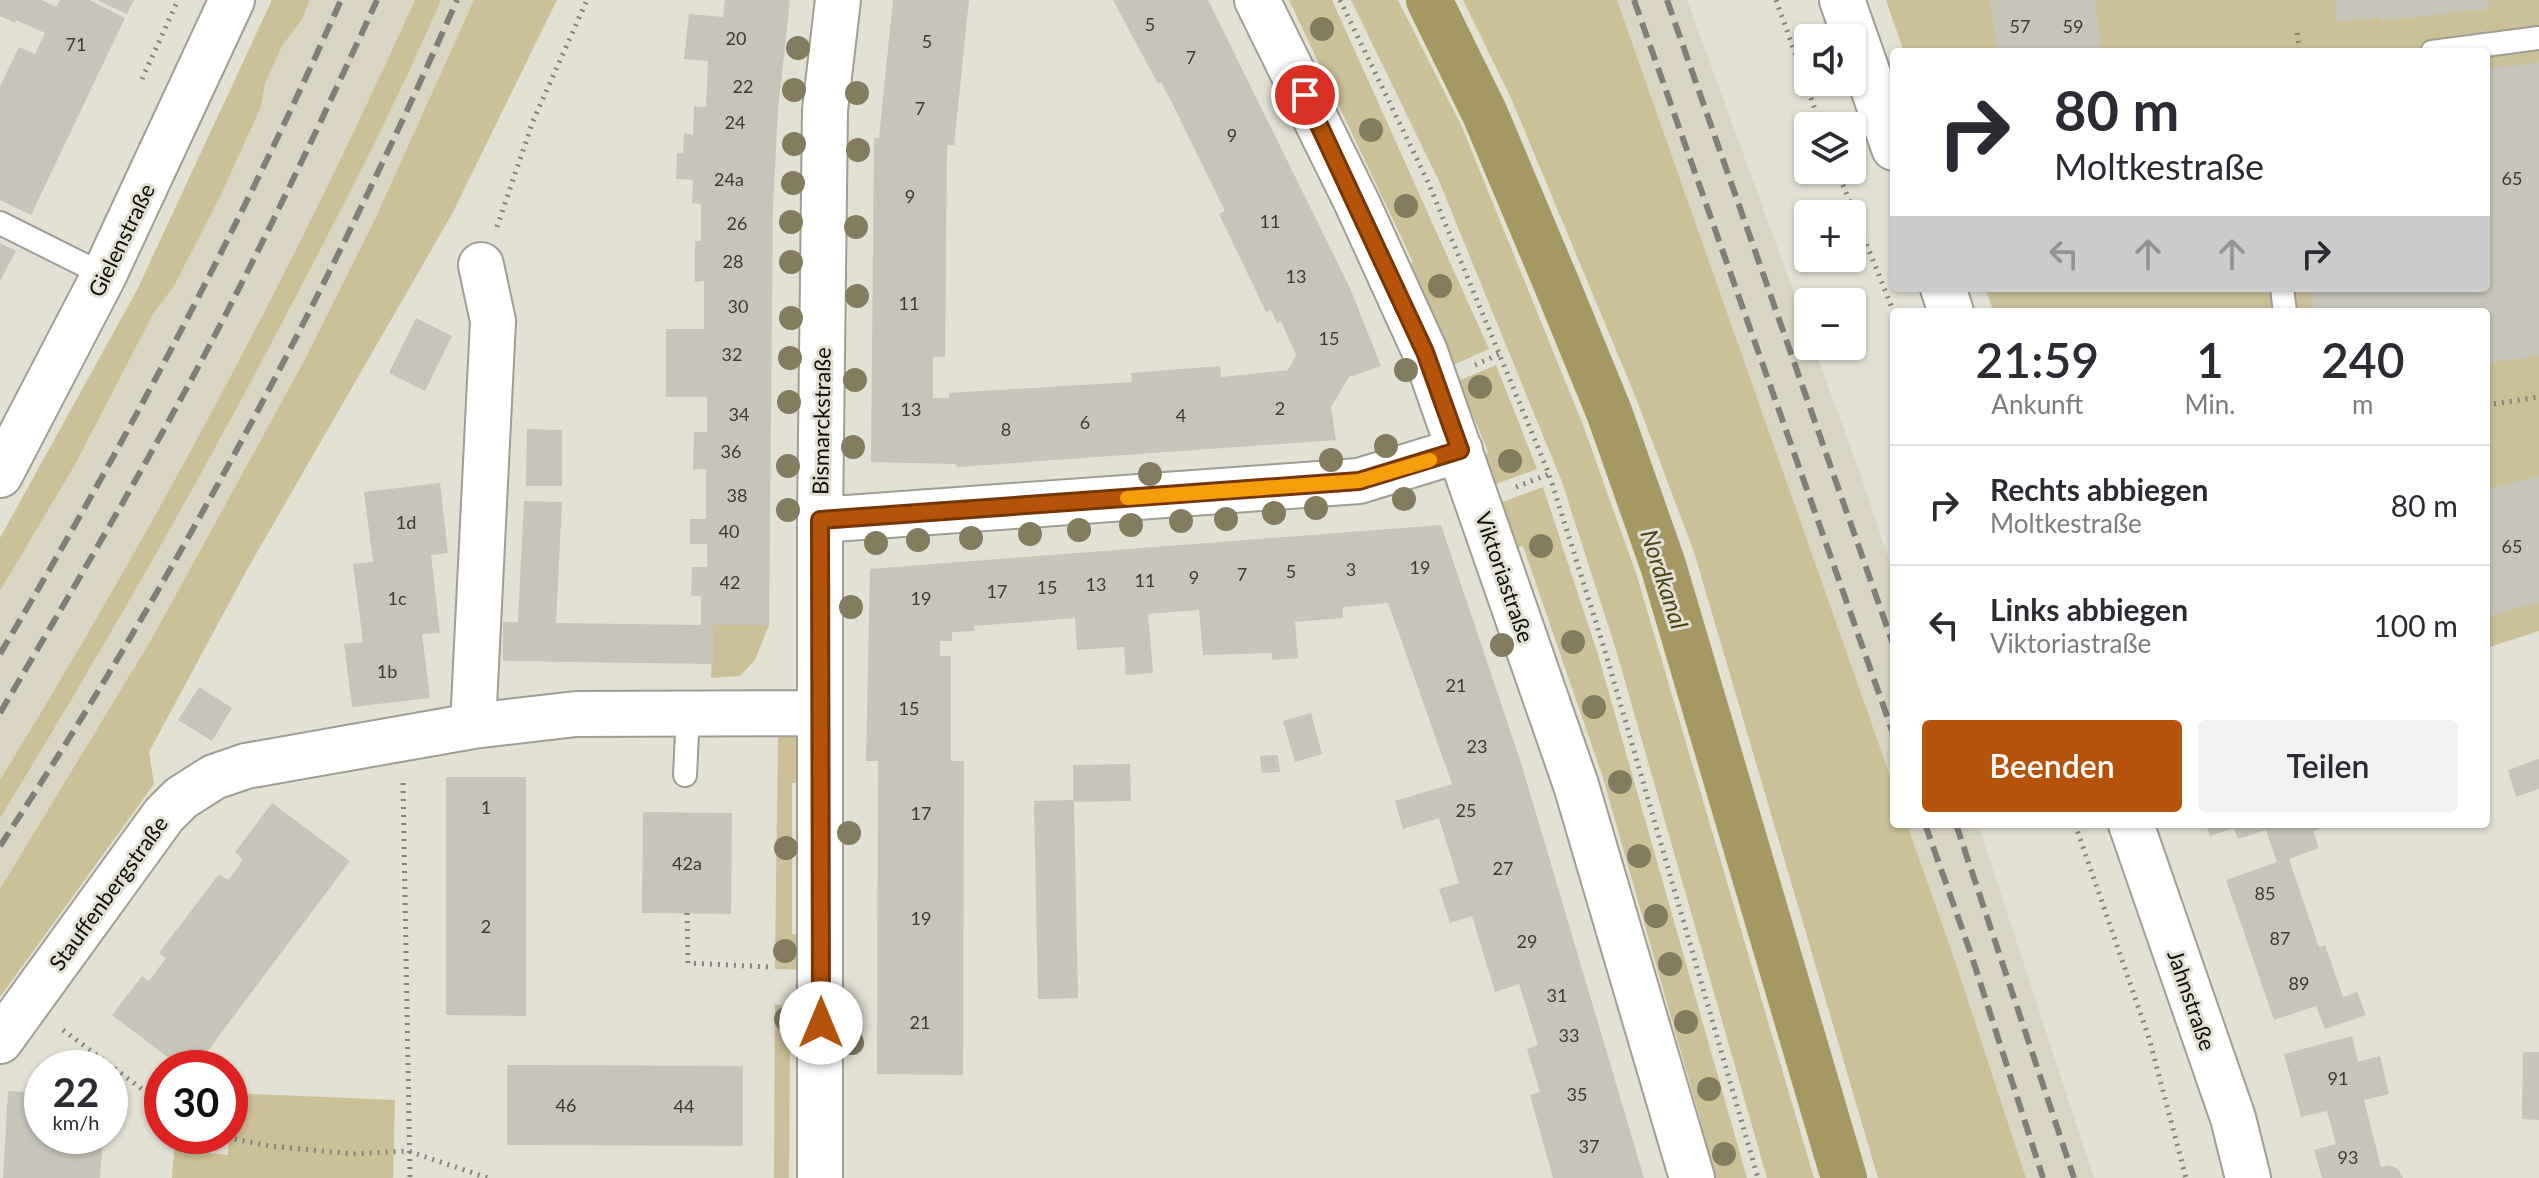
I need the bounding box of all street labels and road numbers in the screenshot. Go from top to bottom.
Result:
street label: Gielenstraße [82,179,160,301]
street label: Bismarckstraße [806,347,836,495]
street label: Viktoriastraße [1470,508,1540,646]
street label: Stauffenbergstraße [43,810,173,976]
street label: Jahnstraße [2162,946,2222,1054]

